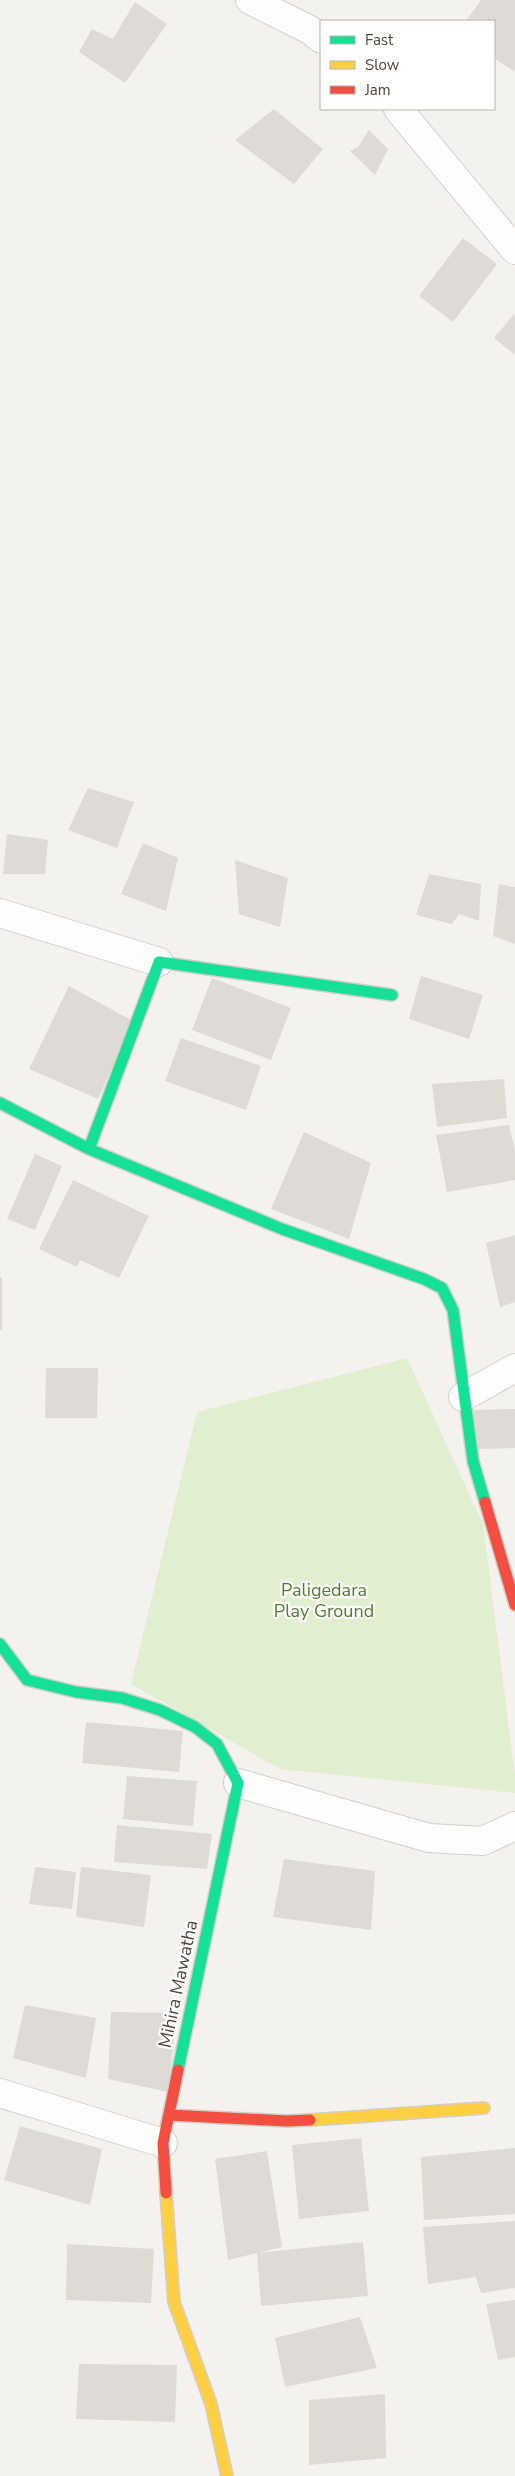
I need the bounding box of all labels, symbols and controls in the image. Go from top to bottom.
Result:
legend [320,20,495,110]
text: Fast [365,30,394,50]
text: Slow [365,55,400,75]
text: Jam [364,80,391,100]
park label: Paligedara Play Ground [274,1578,374,1623]
street label: Mihira Mawatha [153,1918,203,2050]

